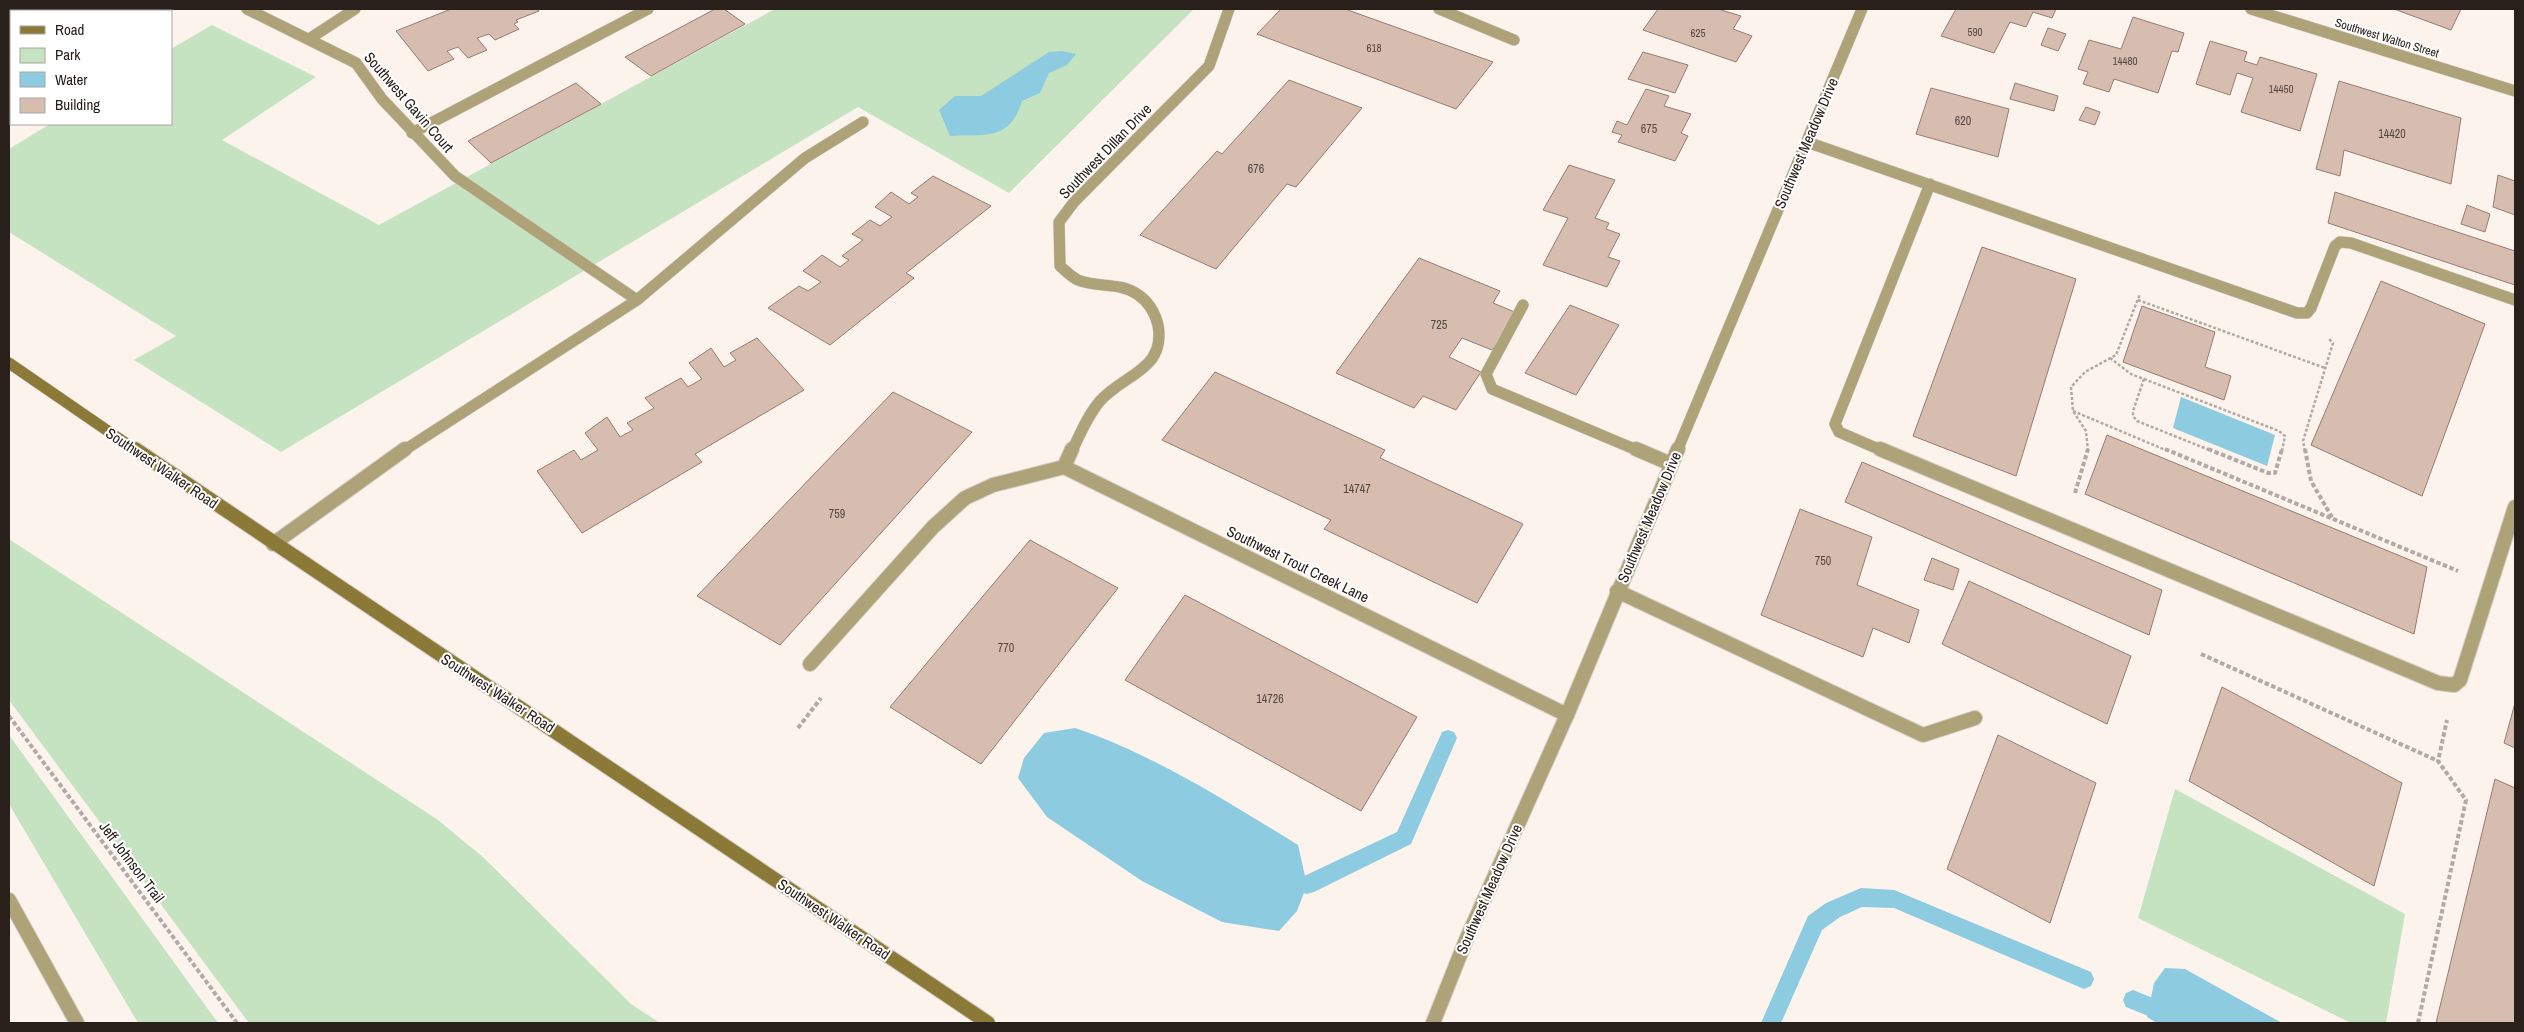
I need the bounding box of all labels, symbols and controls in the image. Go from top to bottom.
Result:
legend [10,10,172,125]
street label: Southwest Walton Street [2333,15,2441,62]
text: Road [55,19,84,40]
house number: 590 [1967,25,1983,39]
house number: 625 [1690,26,1706,40]
house number: 618 [1366,41,1382,55]
text: Park [55,44,81,65]
street label: Southwest Gavin Court [359,47,459,157]
house number: 14480 [2112,54,2138,68]
text: Water [55,69,87,90]
street label: Southwest Meadow Drive [1769,74,1843,212]
house number: 14450 [2268,82,2294,96]
text: Building [55,94,100,115]
street label: Southwest Dillan Drive [1054,99,1156,203]
house number: 620 [1955,113,1971,129]
house number: 675 [1641,121,1658,137]
house number: 14420 [2378,126,2406,142]
house number: 676 [1248,161,1264,177]
house number: 725 [1431,317,1448,333]
street label: Southwest Walker Road [102,423,222,513]
street label: Southwest Meadow Drive [1612,448,1686,586]
house number: 14747 [1343,481,1371,497]
house number: 759 [829,506,845,522]
street label: Southwest Trout Creek Lane [1223,520,1373,608]
house number: 750 [1815,553,1831,569]
house number: 770 [998,640,1014,656]
street label: Southwest Walker Road [437,648,559,738]
house number: 14726 [1256,691,1284,707]
street label: Jeff Johnson Trail [94,817,170,907]
street label: Southwest Meadow Drive [1451,821,1527,957]
street label: Southwest Walker Road [774,874,894,964]

